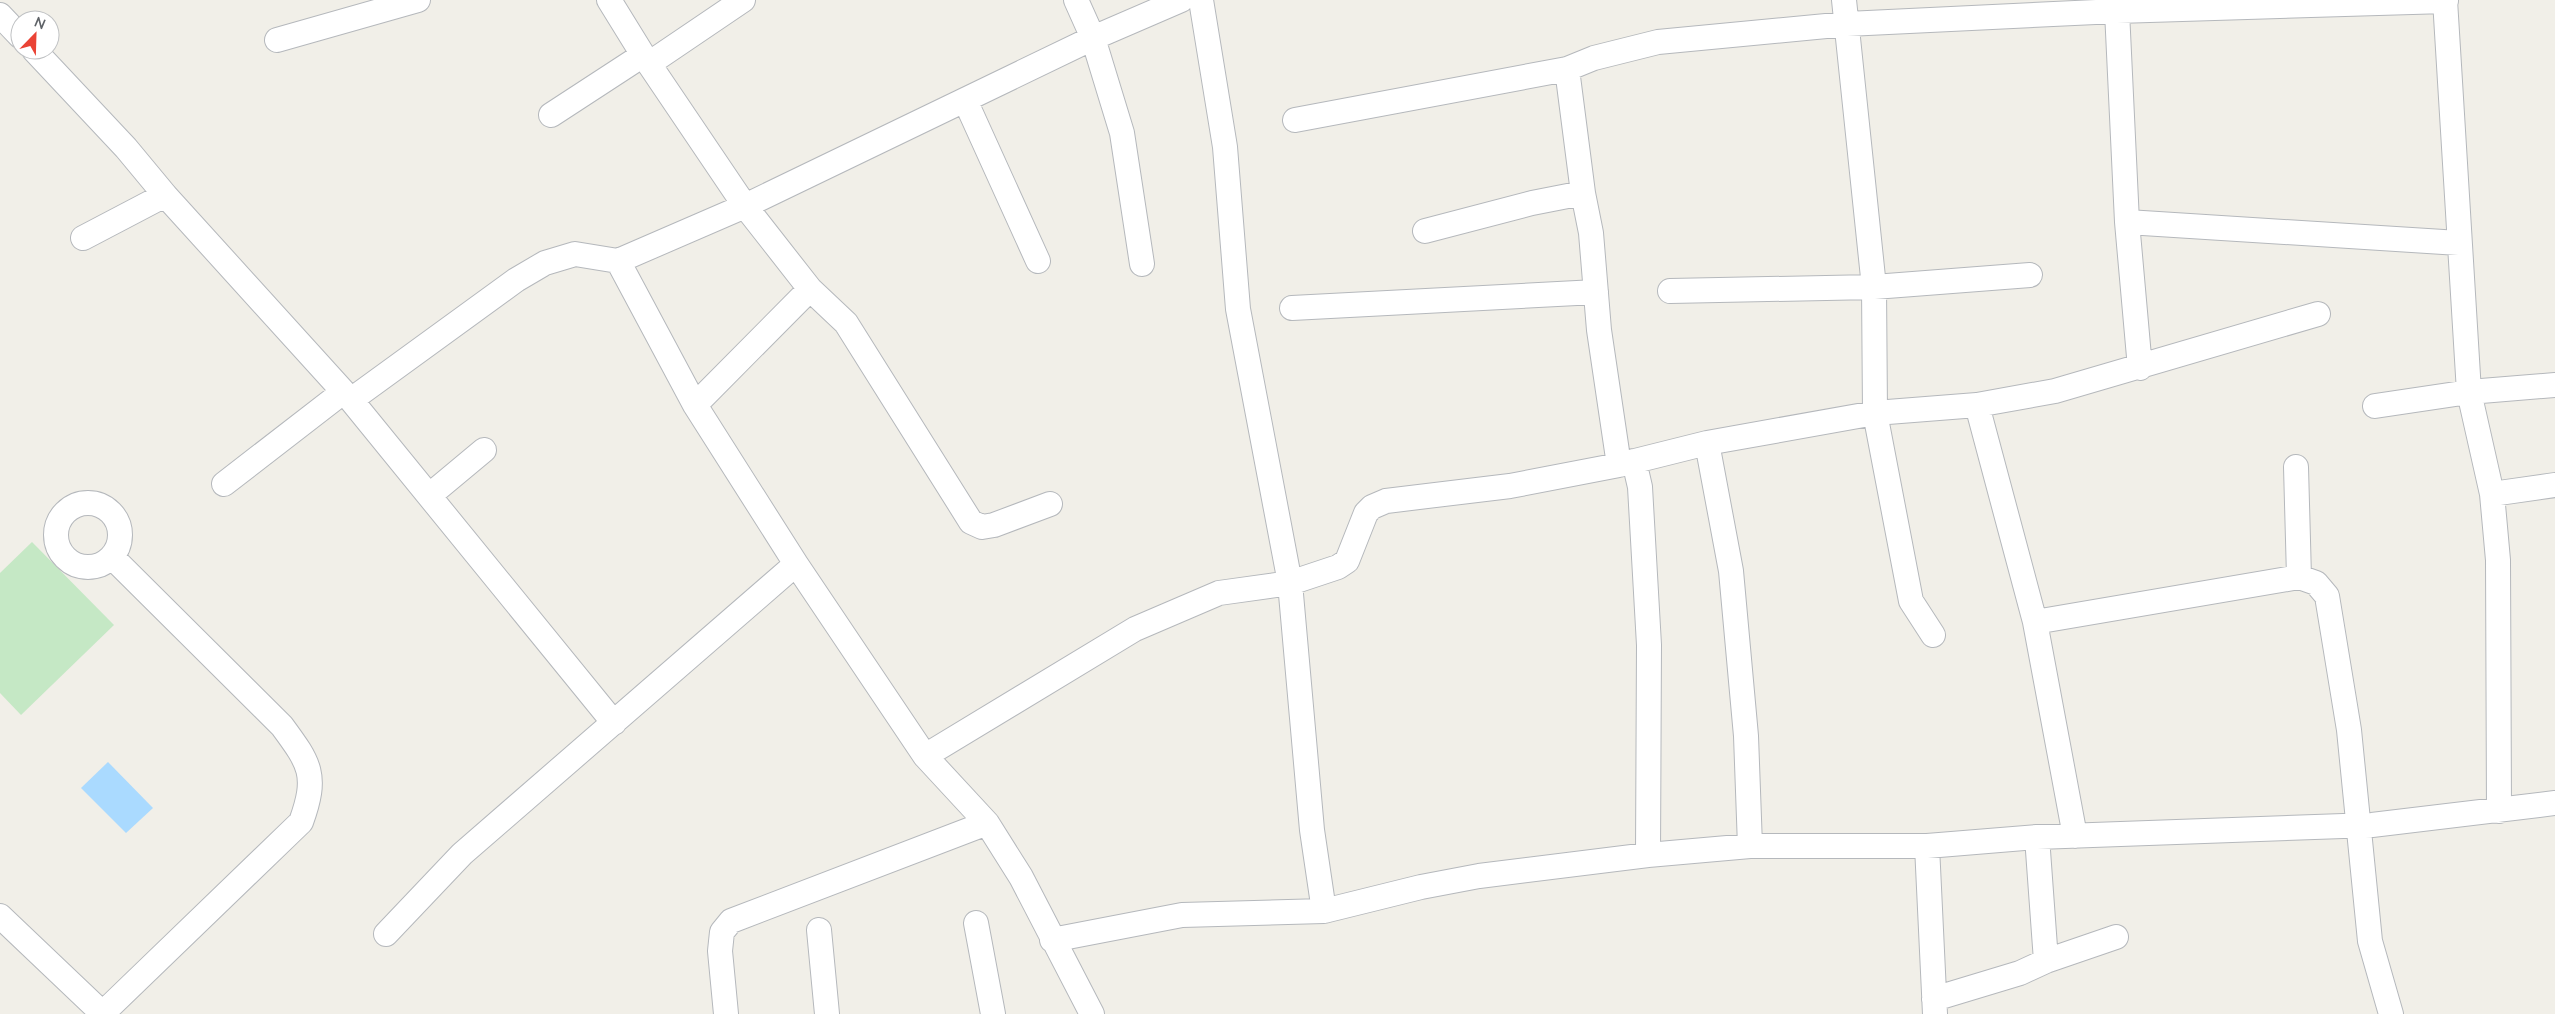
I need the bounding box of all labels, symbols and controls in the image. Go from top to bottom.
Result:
north arrow [10,10,60,60]
text: N [31,13,48,34]

